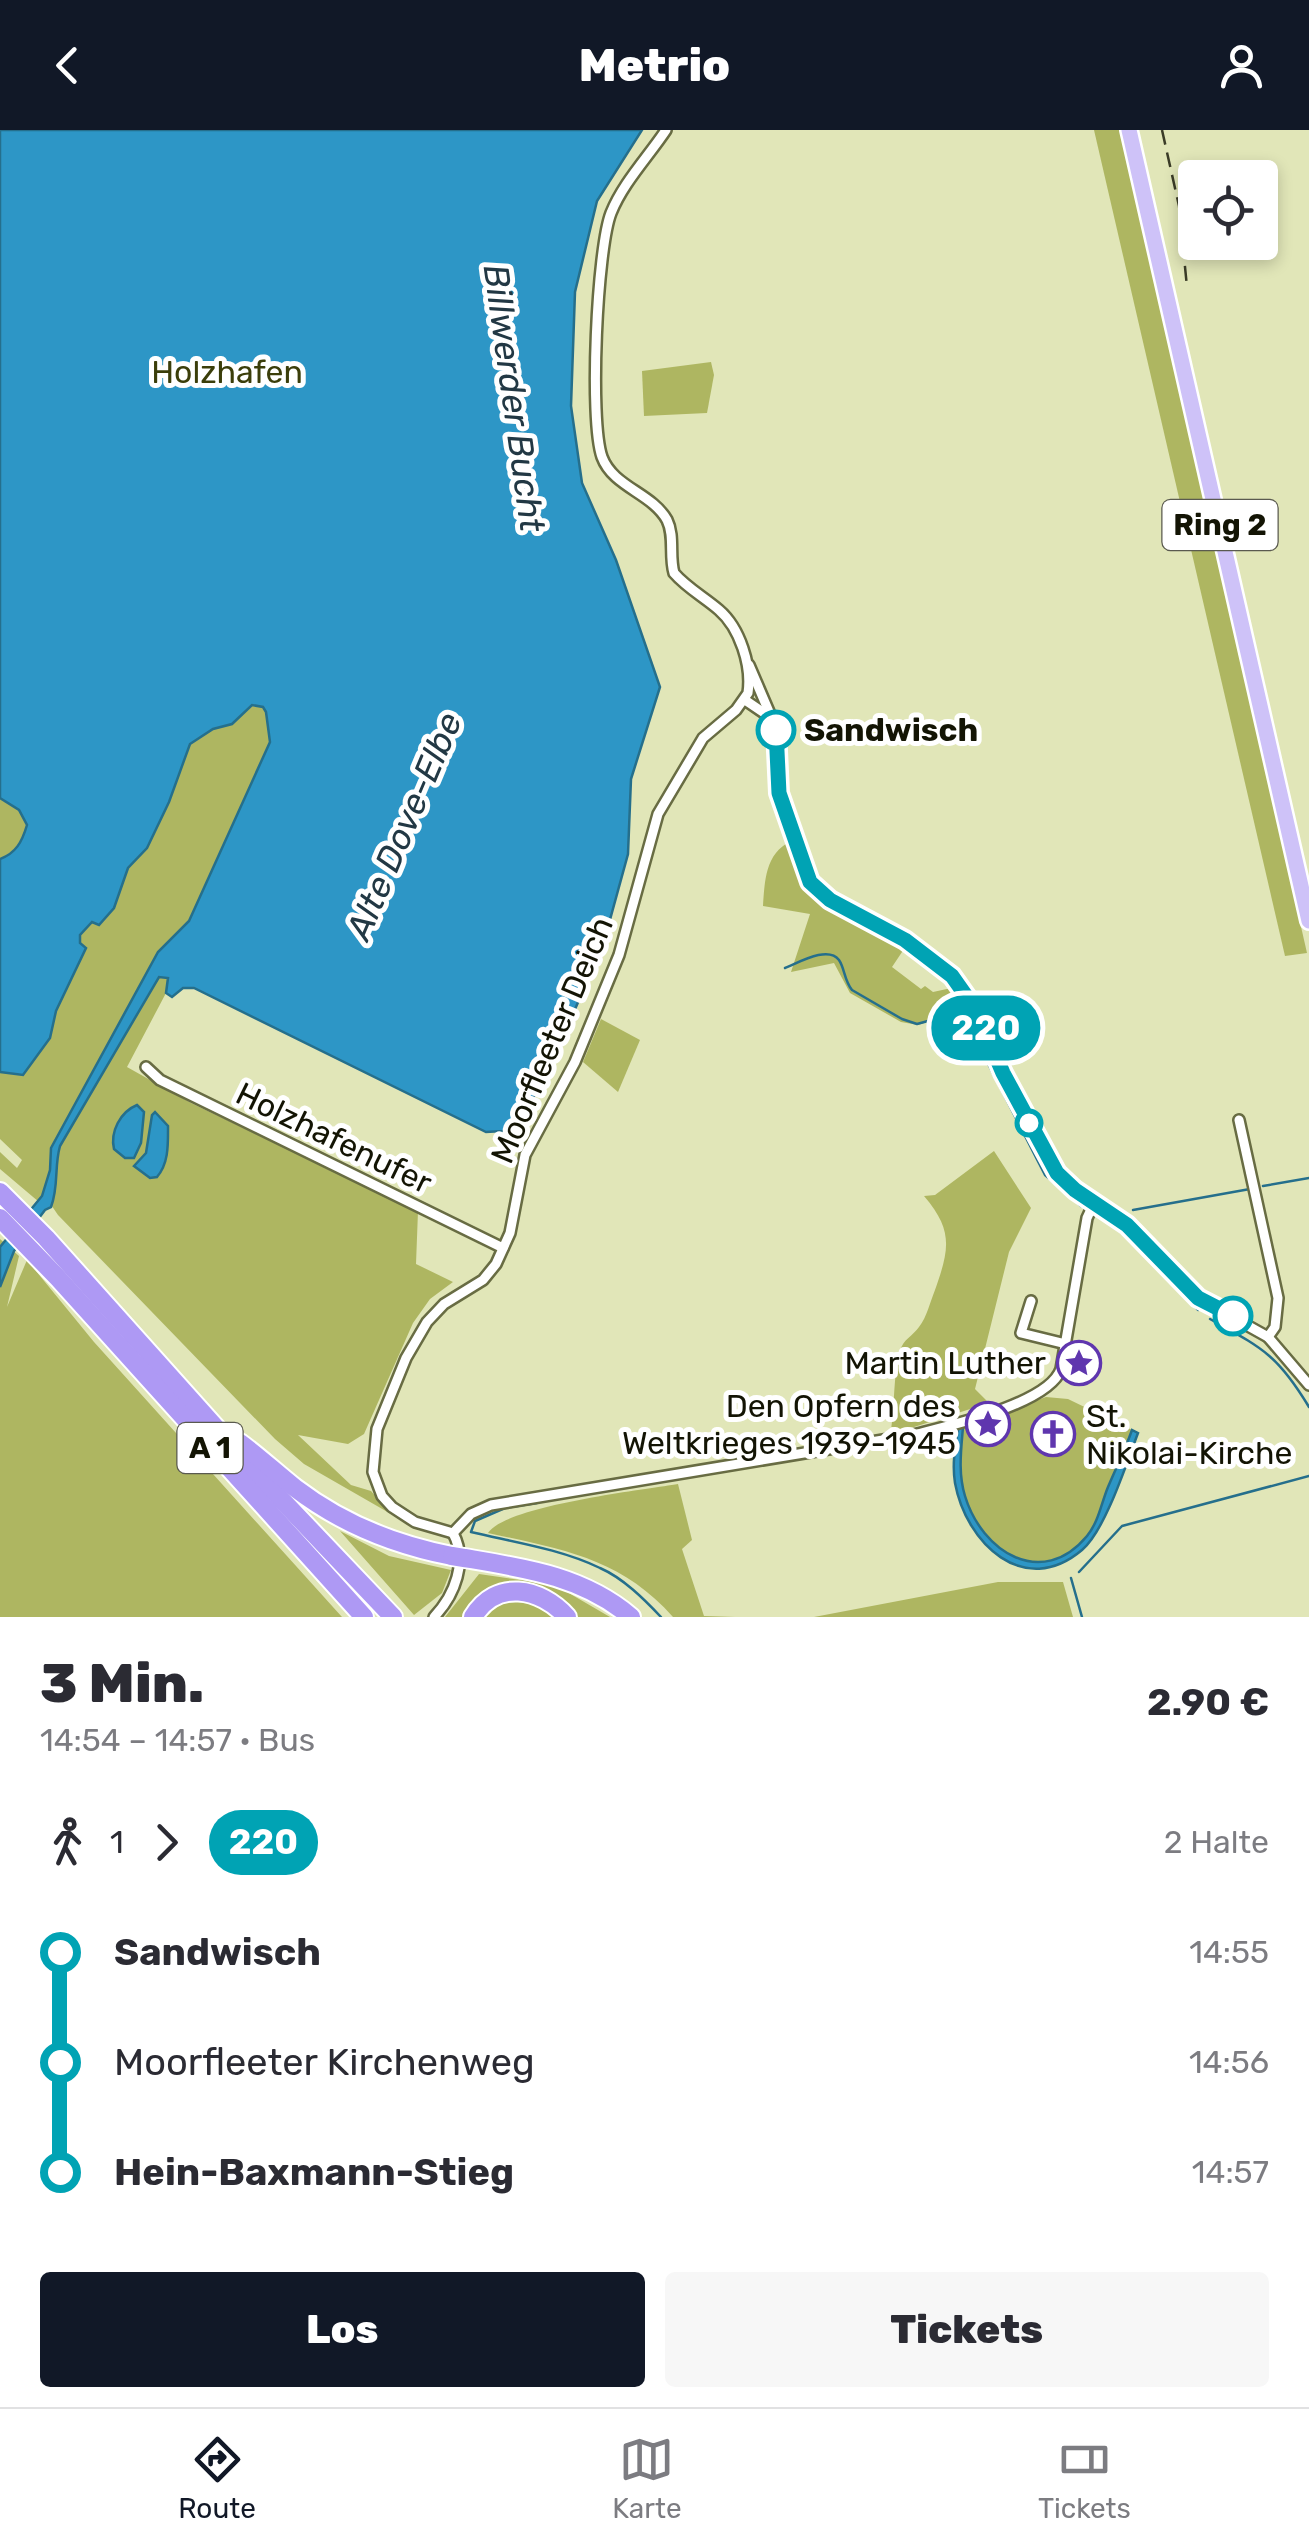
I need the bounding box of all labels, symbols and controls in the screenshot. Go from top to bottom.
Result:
icon: back [40,38,95,93]
icon: person [1214,38,1269,93]
text: Metrio [579,39,730,92]
map controls [1178,160,1278,260]
button: locate [1178,160,1278,260]
water label: Billwerder Bucht [474,262,554,535]
park label: Holzhafen [151,353,303,391]
road number: Ring 2 [1162,500,1278,550]
water label: Alte Dove-Elbe [337,706,471,947]
marker: Sandwisch [757,711,795,749]
place label: Sandwisch [804,711,978,749]
street label: Moorfleeter Deich [483,911,621,1169]
line badge: 220 [928,996,1044,1060]
text: 220 [951,1007,1021,1049]
street label: Holzhafenufer [230,1074,438,1202]
unlabelled marker [1016,1110,1042,1136]
unlabelled marker [1214,1297,1252,1335]
place icon: Martin Luther [1056,1340,1102,1386]
place label: Martin Luther [844,1344,1046,1382]
place label: Den Opfern des Weltkrieges 1939-1945 [622,1387,956,1462]
place label: St. Nikolai-Kirche [1086,1397,1292,1472]
place icon: Den Opfern des Weltkrieges 1939-1945 [965,1401,1011,1447]
church icon: St. Nikolai-Kirche [1030,1411,1076,1457]
road number: A 1 [178,1423,242,1473]
text: 3 Min. [40,1651,204,1716]
text: 2.90 € [1147,1679,1269,1725]
text: 14:54 – 14:57 · Bus [40,1721,315,1759]
icon: walk [40,1815,95,1870]
icon: forward [139,1815,194,1870]
text: 220 [229,1821,298,1863]
text: 1 [110,1823,124,1861]
text: 2 Halte [1164,1823,1269,1861]
text: Sandwisch [114,1929,321,1975]
text: 14:55 [1189,1933,1269,1971]
text: Moorfleeter Kirchenweg [114,2039,535,2085]
text: 14:56 [1189,2043,1269,2081]
text: Hein-Baxmann-Stieg [114,2149,514,2195]
text: 14:57 [1192,2153,1269,2191]
button: Los [40,2272,645,2387]
button: Tickets [665,2272,1269,2387]
tab: Route [178,2432,256,2525]
tab: Karte [612,2432,682,2525]
tab: Tickets [1038,2432,1131,2525]

